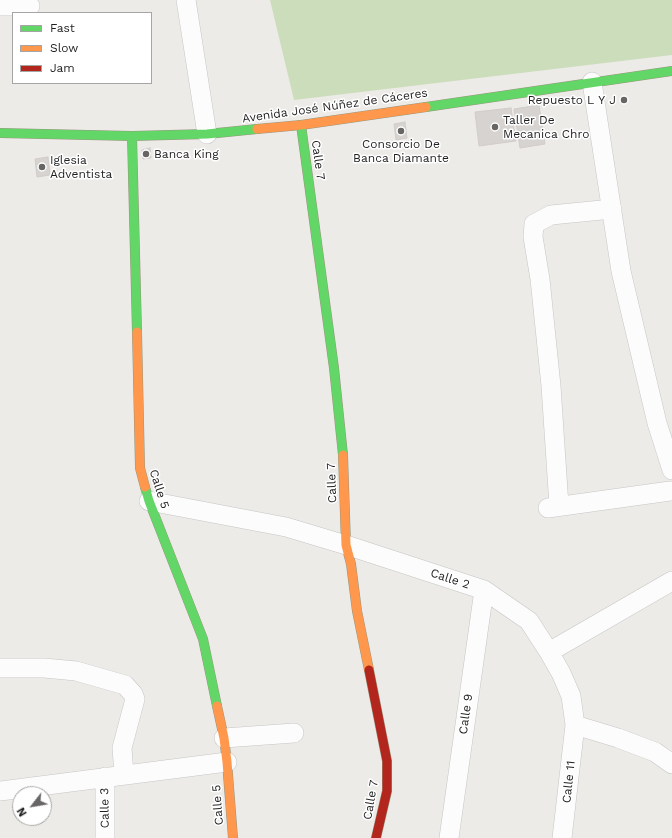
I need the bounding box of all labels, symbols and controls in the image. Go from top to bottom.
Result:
legend [12,12,152,84]
text: Fast [50,21,75,35]
text: Slow [50,41,78,55]
text: Jam [50,61,75,75]
street label: Avenida José Núñez de Cáceres [241,86,429,126]
place label: Repuesto L Y J [528,93,616,107]
marker: Repuesto L Y J [619,95,629,105]
place label: Taller De Mecanica Chro [503,113,589,141]
marker: Taller De Mecanica Chro [490,122,500,132]
marker: Consorcio De Banca Diamante [396,126,406,136]
place label: Consorcio De Banca Diamante [353,137,449,165]
street label: Calle 7 [308,139,328,181]
place label: Banca King [154,147,219,161]
marker: Banca King [141,149,151,159]
place label: Iglesia Adventista [50,153,112,181]
marker: Iglesia Adventista [37,162,47,172]
street label: Calle 7 [324,463,340,503]
street label: Calle 5 [146,468,172,510]
street label: Calle 2 [429,566,471,592]
street label: Calle 9 [456,693,476,735]
street label: Calle 11 [560,760,578,804]
street label: Calle 7 [360,779,382,821]
street label: Calle 5 [209,784,227,826]
north arrow [12,786,52,826]
street label: Calle 3 [97,788,113,828]
text: N [14,805,30,819]

